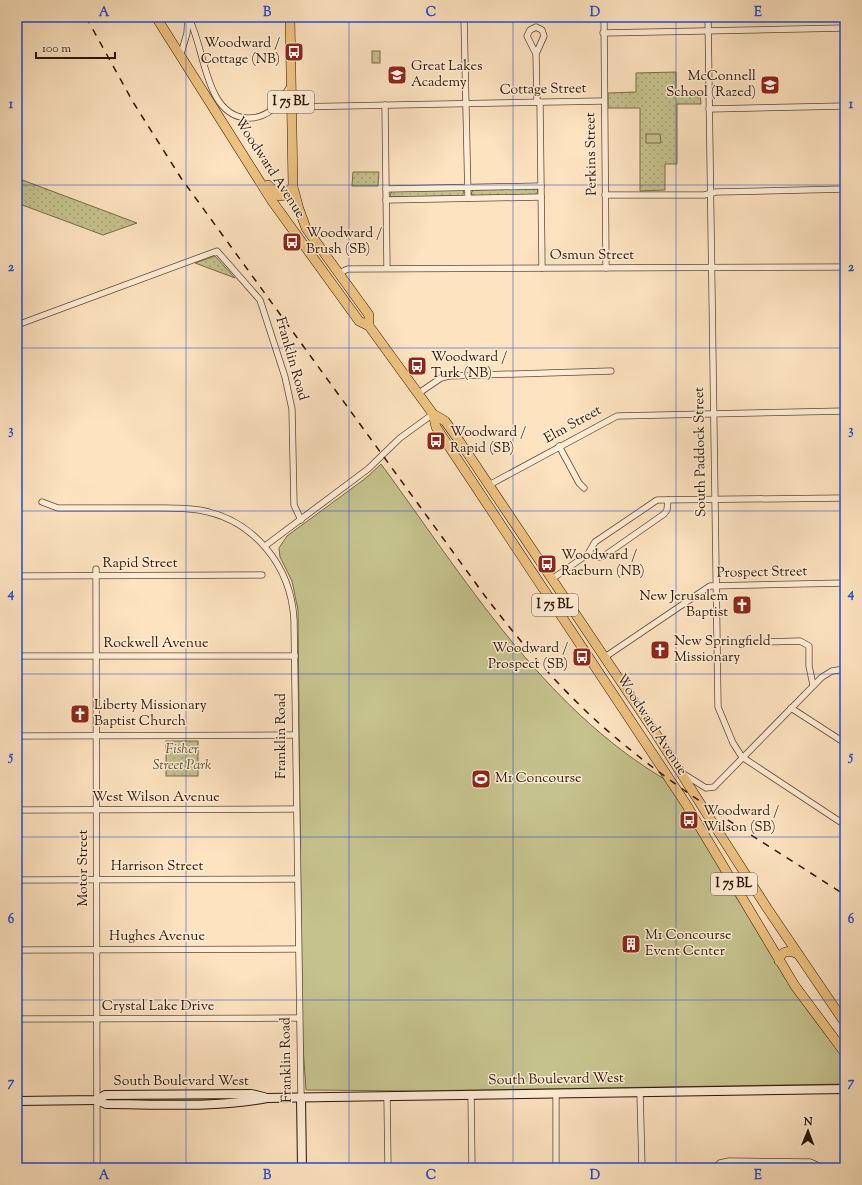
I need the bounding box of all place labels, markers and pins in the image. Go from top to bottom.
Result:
place label: Woodward / Cottage (NB) [201,34,280,70]
bus stop icon: Woodward / Cottage (NB) [283,41,305,63]
place label: Great Lakes Academy [411,57,483,93]
school or university icon: Great Lakes Academy [386,64,408,86]
place label: McConnell School (Razed) [666,67,756,103]
school or university icon: McConnell School (Razed) [759,74,781,96]
place label: Woodward / Brush (SB) [306,224,382,260]
bus stop icon: Woodward / Brush (SB) [281,231,303,253]
place label: Woodward / Turk (NB) [431,348,507,384]
bus stop icon: Woodward / Turk (NB) [406,355,428,377]
place label: Woodward / Rapid (SB) [450,423,526,459]
bus stop icon: Woodward / Rapid (SB) [425,430,447,452]
place label: Woodward / Raeburn (NB) [561,546,645,582]
bus stop icon: Woodward / Raeburn (NB) [536,553,558,575]
place label: New Jerusalem Baptist [640,587,728,623]
church icon: New Jerusalem Baptist [731,594,753,616]
place label: New Springfield Missionary [674,632,771,668]
place label: Woodward / Prospect (SB) [488,639,568,675]
church icon: New Springfield Missionary [649,639,671,661]
bus stop icon: Woodward / Prospect (SB) [571,646,593,668]
place label: Liberty Missionary Baptist Church [94,696,207,732]
church icon: Liberty Missionary Baptist Church [69,703,91,725]
sports icon: M1 Concourse [470,768,492,790]
place label: M1 Concourse [495,769,582,789]
place label: Woodward / Wilson (SB) [703,802,779,838]
bus stop icon: Woodward / Wilson (SB) [678,809,700,831]
place label: M1 Concourse Event Center [645,926,732,962]
building icon: M1 Concourse Event Center [620,933,642,955]

